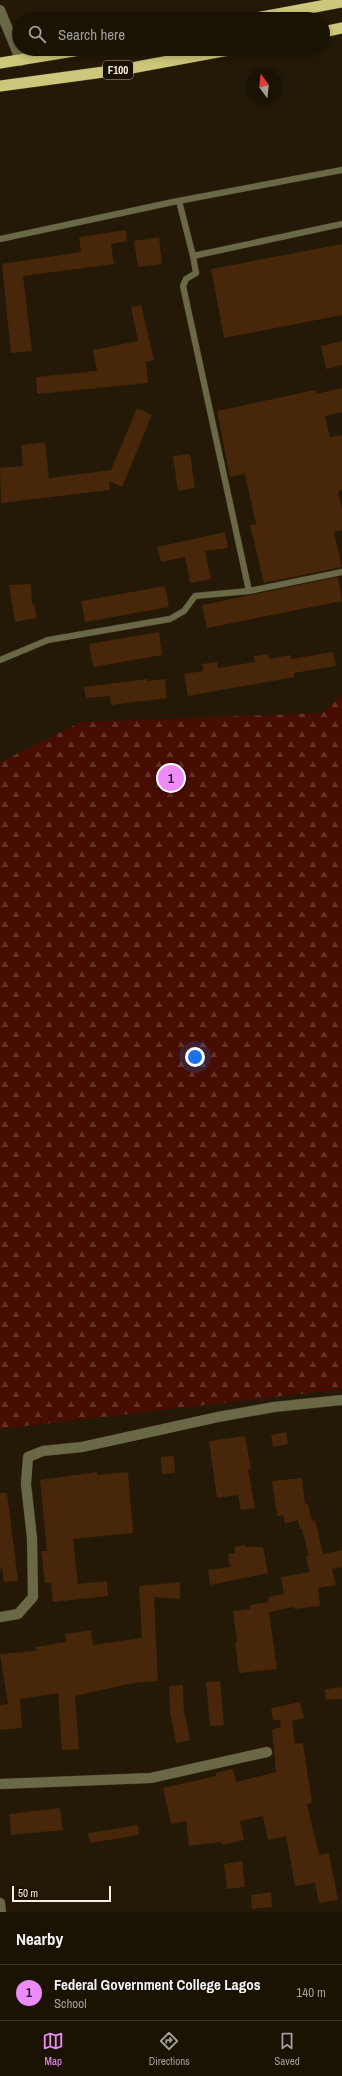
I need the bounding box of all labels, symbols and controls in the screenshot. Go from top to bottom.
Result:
search box [12,12,330,56]
icon: search [26,23,48,45]
text: Search here [58,24,125,45]
road number: F100 [103,61,133,79]
north arrow [246,68,282,104]
pin: 1 [158,763,184,793]
your location [185,1047,205,1067]
scale bar [12,1884,111,1903]
text: 50 m [18,1886,38,1900]
text: Nearby [16,1927,63,1950]
text: Federal Government College Lagos [54,1974,261,1995]
text: 1 [26,1984,32,2001]
text: 140 m [296,1984,326,2001]
text: School [54,1995,87,2012]
tab: Map [42,2030,64,2068]
tab: Directions [149,2030,190,2068]
tab: Saved [274,2030,300,2068]

